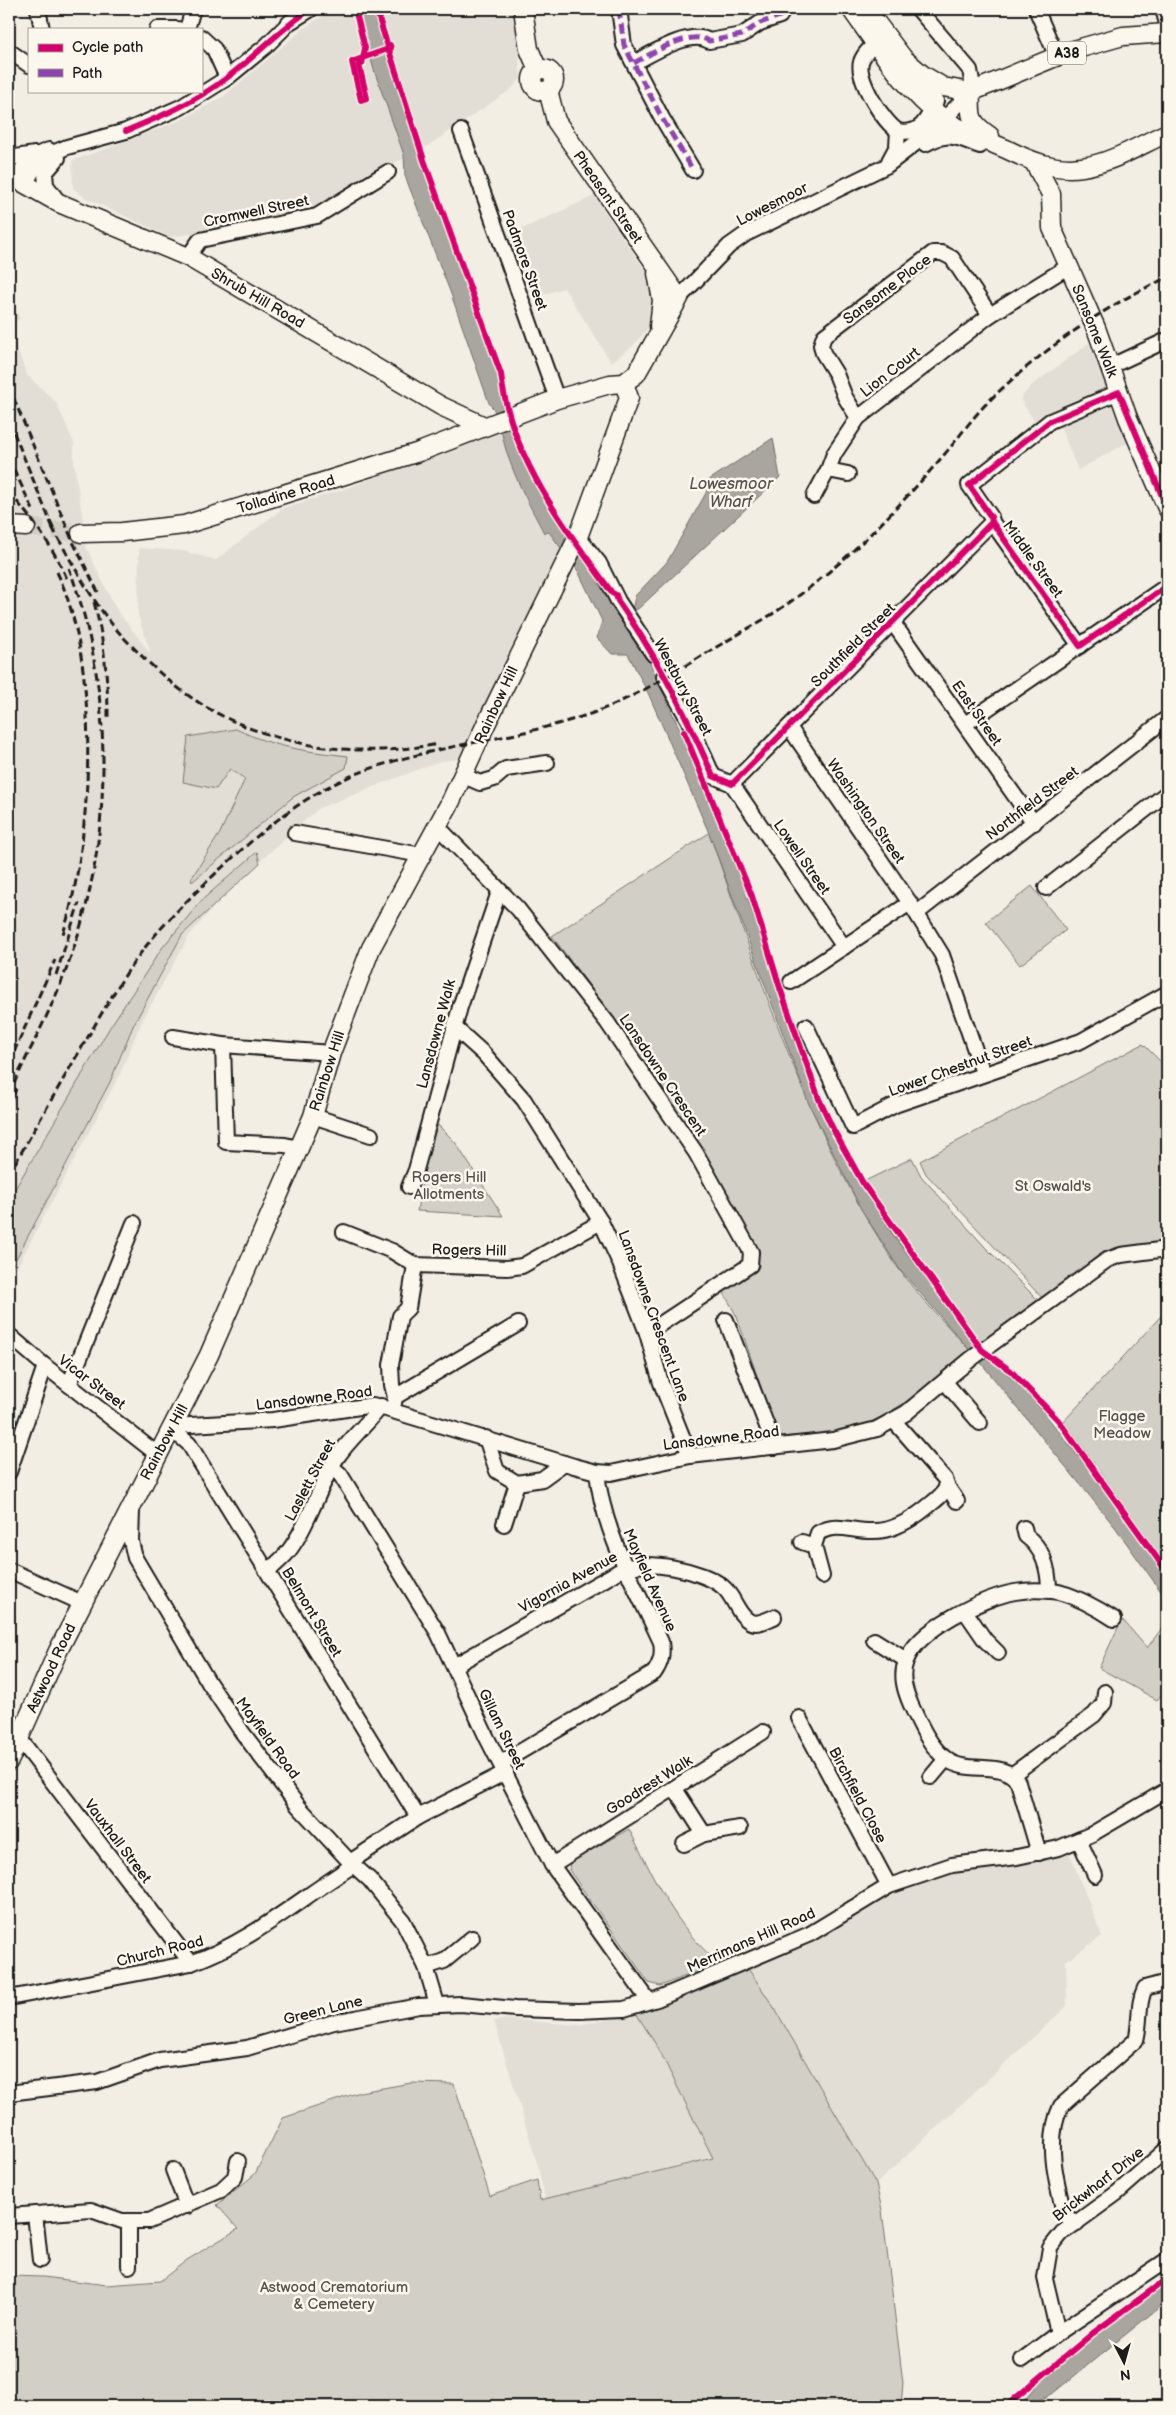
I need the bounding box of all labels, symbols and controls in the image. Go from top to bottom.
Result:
legend [28,28,202,92]
text: Cycle path [72,38,143,57]
road number: A38 [1048,42,1086,64]
text: Path [72,64,102,83]
street label: Pheasant Street [569,147,647,248]
street label: Lowesmoor [733,178,812,231]
street label: Cromwell Street [202,191,311,232]
street label: Padmore Street [498,207,552,313]
street label: Sansome Place [840,250,935,329]
street label: Shrub Hill Road [207,264,308,333]
street label: Sansome Walk [1067,282,1122,381]
street label: Lion Court [857,343,924,402]
street label: Tolladine Road [235,471,337,518]
water label: Lowesmoor Wharf [689,475,774,512]
street label: Middle Street [998,517,1067,602]
street label: Southfield Street [807,599,900,692]
street label: Westbury Street [649,635,716,739]
street label: Rainbow Hill [470,663,523,747]
street label: East Street [947,677,1006,750]
street label: Washington Street [822,755,909,868]
street label: Northfield Street [982,762,1083,844]
street label: Lowell Street [769,816,835,899]
street label: Lansdowne Walk [413,977,460,1091]
street label: Lansdowne Crescent [615,1011,711,1140]
street label: Rainbow Hill [306,1029,349,1114]
street label: Lower Chestnut Street [886,1032,1035,1101]
park label: Rogers Hill Allotments [412,1168,486,1204]
park label: St Oswald's [1015,1177,1092,1196]
street label: Lansdowne Crescent Lane [614,1228,693,1405]
street label: Rogers Hill [431,1240,507,1261]
street label: Vicar Street [54,1351,130,1414]
street label: Lansdowne Road [255,1382,373,1415]
street label: Rainbow Hill [136,1401,192,1484]
park label: Flagge Meadow [1093,1407,1151,1443]
street label: Lansdowne Road [662,1422,780,1455]
street label: Laslett Street [281,1436,340,1525]
street label: Mayfield Avenue [618,1526,681,1635]
street label: Vigornia Avenue [515,1547,621,1617]
street label: Belmont Street [277,1564,346,1661]
street label: Astwood Road [22,1620,80,1716]
street label: Gillam Street [474,1686,529,1773]
street label: Mayfield Road [232,1694,304,1783]
street label: Birchfield Close [824,1744,891,1847]
street label: Goodrest Walk [603,1751,697,1820]
street label: Vauxhall Street [80,1795,156,1887]
street label: Merrimans Hill Road [684,1904,818,1977]
street label: Church Road [115,1932,206,1971]
street label: Green Lane [282,1991,365,2029]
street label: Brickwharf Drive [1049,2143,1148,2226]
park label: Astwood Crematorium & Cemetery [260,2278,408,2314]
north arrow [1098,2338,1148,2388]
text: N [1119,2365,1131,2383]

